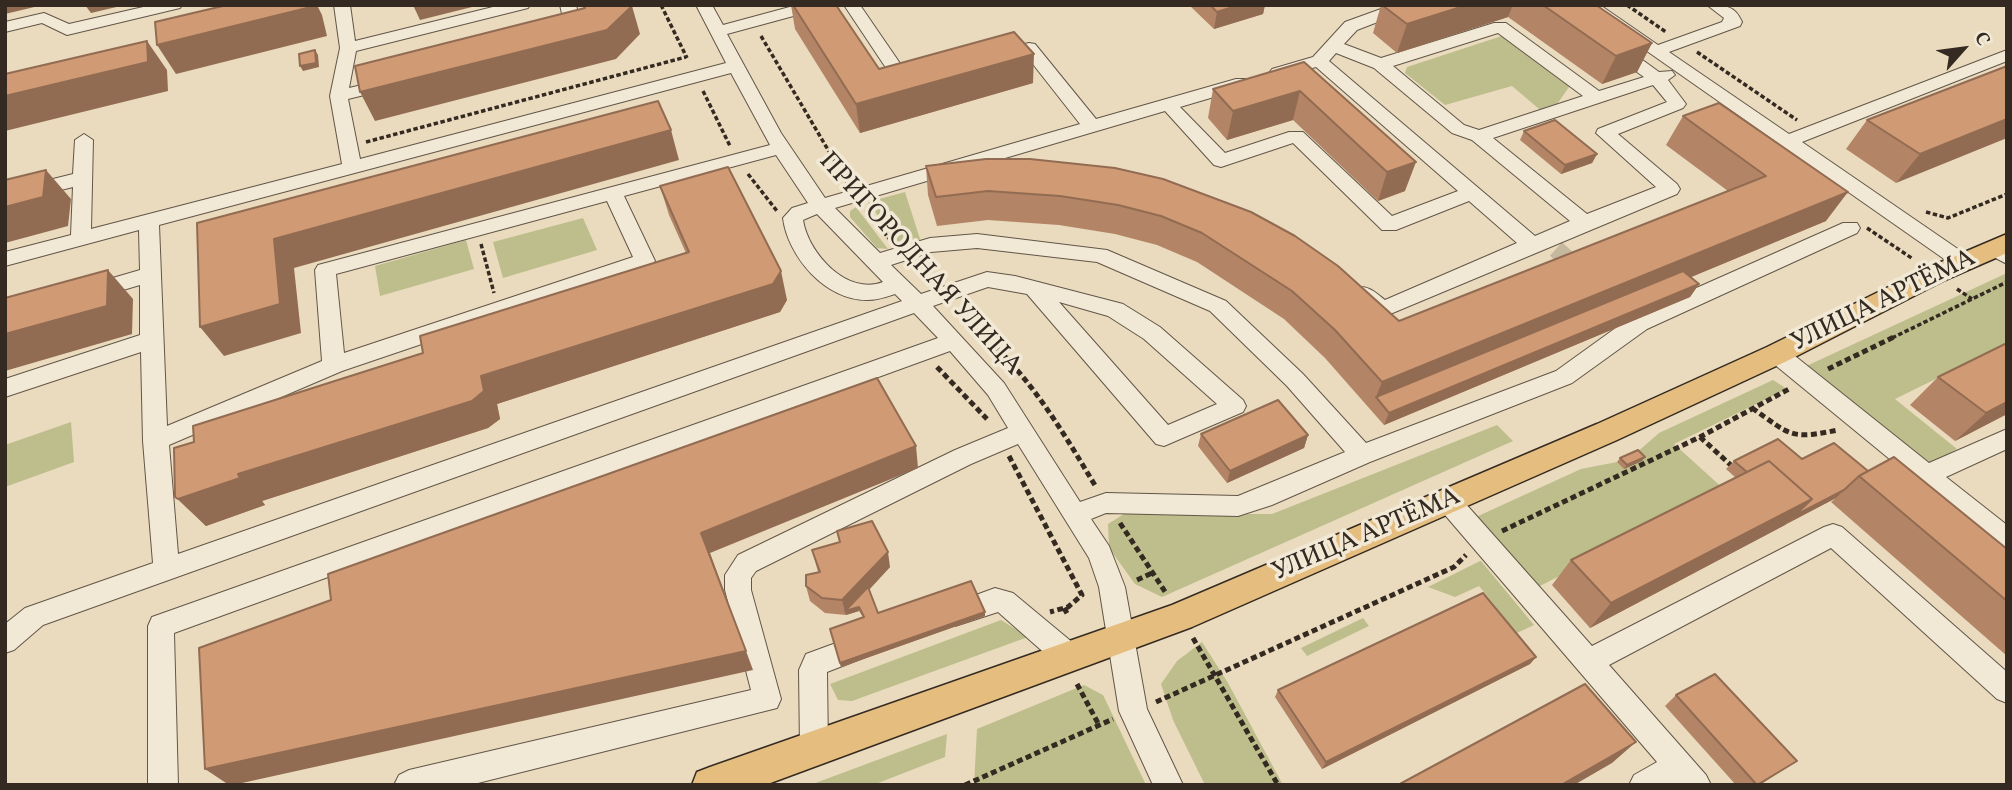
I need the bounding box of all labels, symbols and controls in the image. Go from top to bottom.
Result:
north arrow [1928,14,1998,84]
text: С [1967,28,1996,51]
street label: ПРИГОРОДНАЯ УЛИЦА [811,147,1027,383]
street label: УЛИЦА АРТЁМА [1787,244,1981,360]
street label: УЛИЦА АРТЁМА [1268,482,1466,590]

